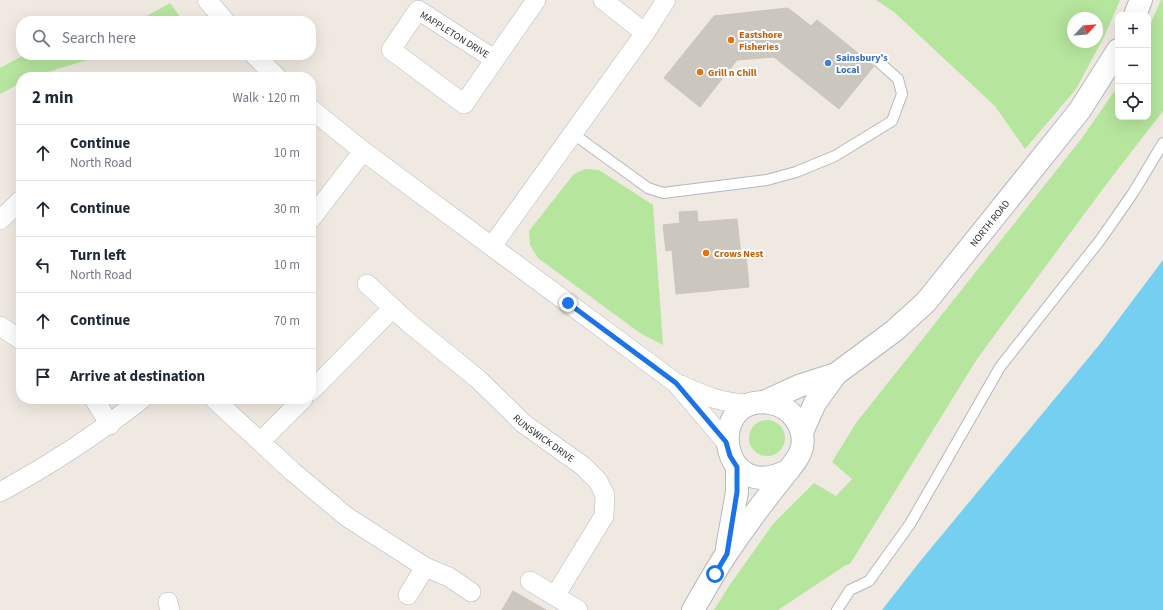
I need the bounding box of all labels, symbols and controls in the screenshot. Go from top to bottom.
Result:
street label: MAPPLETON DRIVE [417,8,492,62]
north arrow [1067,12,1103,48]
map controls [1115,12,1151,120]
button: + [1115,12,1151,48]
search box [16,16,316,60]
icon: search [30,27,52,49]
text: Search here [62,28,136,49]
place label: Eastshore Fisheries [739,28,782,54]
marker: Eastshore Fisheries [726,35,736,45]
button: − [1115,48,1151,84]
place label: Sainsbury's Local [836,51,888,77]
marker: Sainsbury's Local [823,58,833,68]
place label: Grill n Chill [708,66,757,80]
marker: Grill n Chill [695,67,705,77]
button: locate [1115,84,1151,120]
text: 2 min [32,86,73,110]
text: Walk · 120 m [232,89,300,107]
text: Continue [70,133,130,154]
icon: ahead [32,142,54,164]
text: 10 m [274,144,300,162]
text: North Road [70,154,132,172]
street label: NORTH ROAD [967,197,1013,250]
icon: ahead [32,198,54,220]
text: Continue [70,198,130,219]
text: 30 m [274,200,300,218]
text: Turn left [70,245,126,266]
place label: Crows Nest [714,247,763,261]
marker: Crows Nest [701,248,711,258]
icon: left [32,254,54,276]
text: 10 m [274,256,300,274]
text: North Road [70,266,132,284]
route end [559,294,577,312]
icon: ahead [32,310,54,332]
text: Continue [70,310,130,331]
text: 70 m [274,312,300,330]
icon: arrive [32,366,54,388]
text: Arrive at destination [70,366,205,387]
street label: RUNSWICK DRIVE [510,411,577,466]
route start [706,565,724,583]

